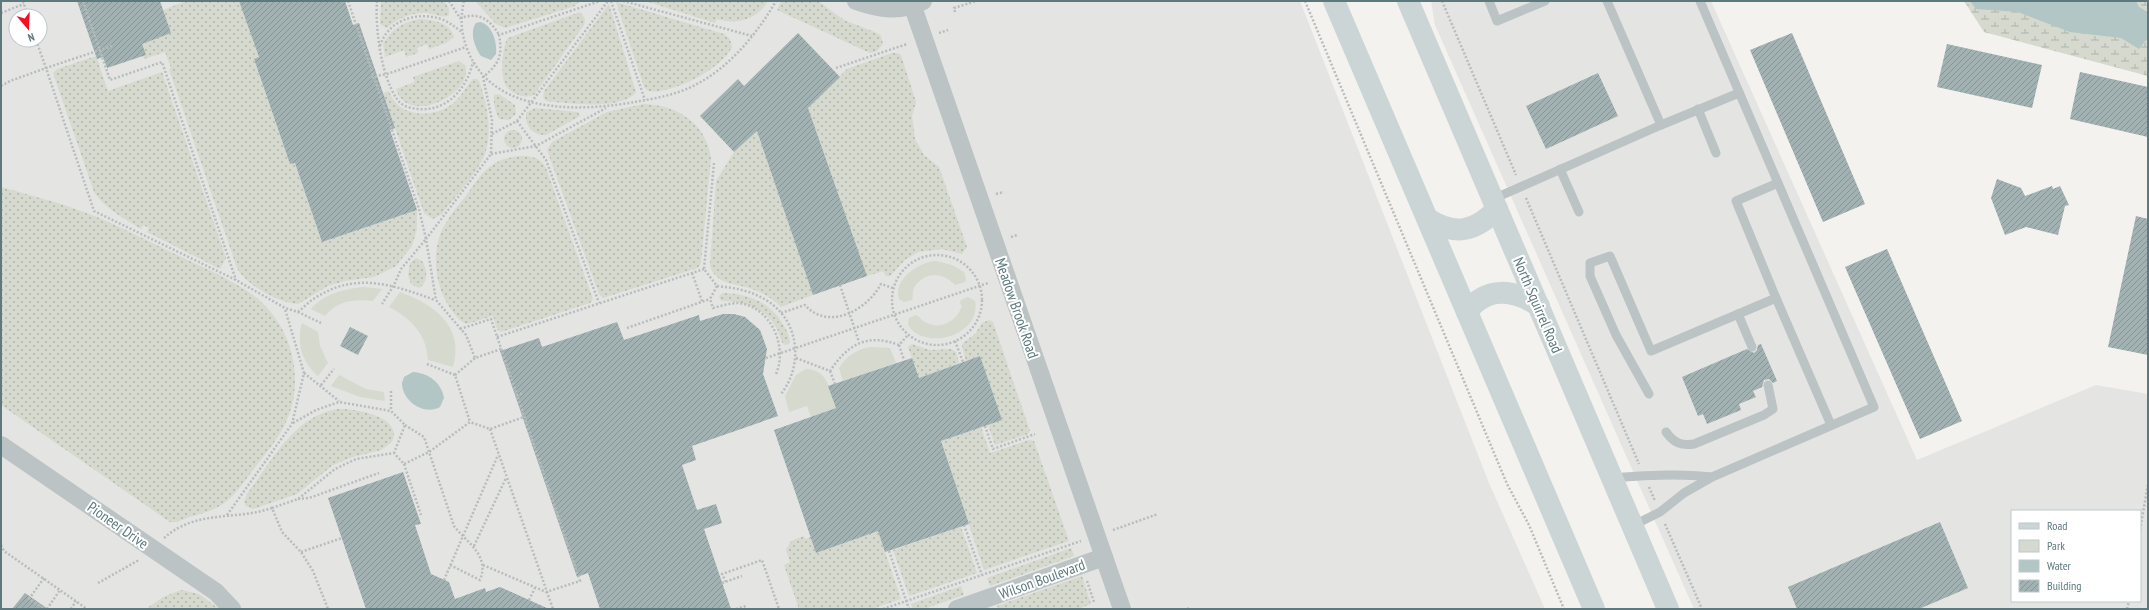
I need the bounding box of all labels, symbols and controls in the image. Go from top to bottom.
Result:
north arrow [8,8,48,48]
text: N [26,30,36,45]
street label: North Squirrel Road [1509,254,1567,356]
street label: Meadow Brook Road [991,255,1043,361]
street label: Pioneer Drive [84,497,152,553]
legend [2011,510,2141,602]
text: Road [2047,518,2067,533]
text: Park [2047,538,2065,553]
street label: Wilson Boulevard [996,555,1088,603]
text: Water [2047,558,2072,573]
text: Building [2047,578,2082,593]

